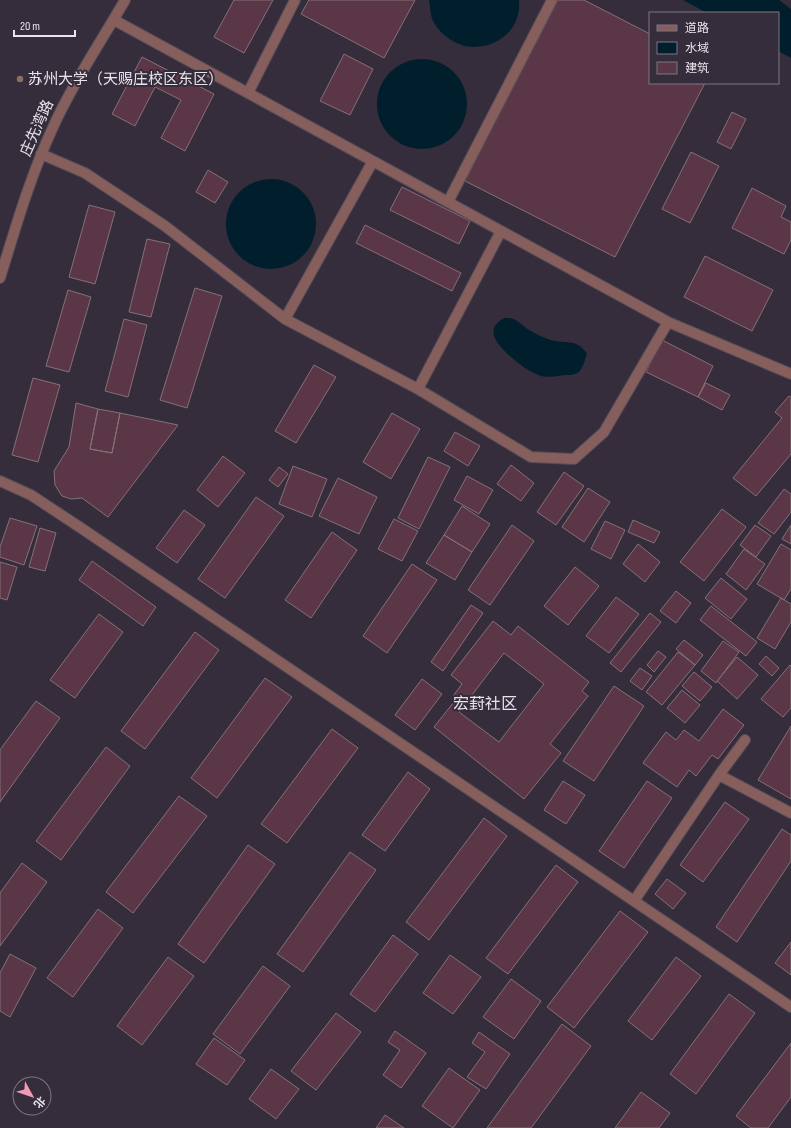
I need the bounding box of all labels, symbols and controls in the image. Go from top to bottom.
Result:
scale bar [14,12,75,38]
legend [649,12,779,84]
text: 20 m [20,19,40,34]
text: 道路 [685,21,709,36]
text: 水域 [685,41,709,56]
text: 建筑 [685,61,709,76]
place label: 苏州大学（天赐庄校区东区） [28,70,223,89]
marker: 苏州大学（天赐庄校区东区） [15,74,25,84]
street label: 庄先湾路 [16,97,58,159]
district label: 宏葑社区 [453,695,517,714]
north arrow [12,1076,52,1116]
text: 北 [31,1094,48,1110]

